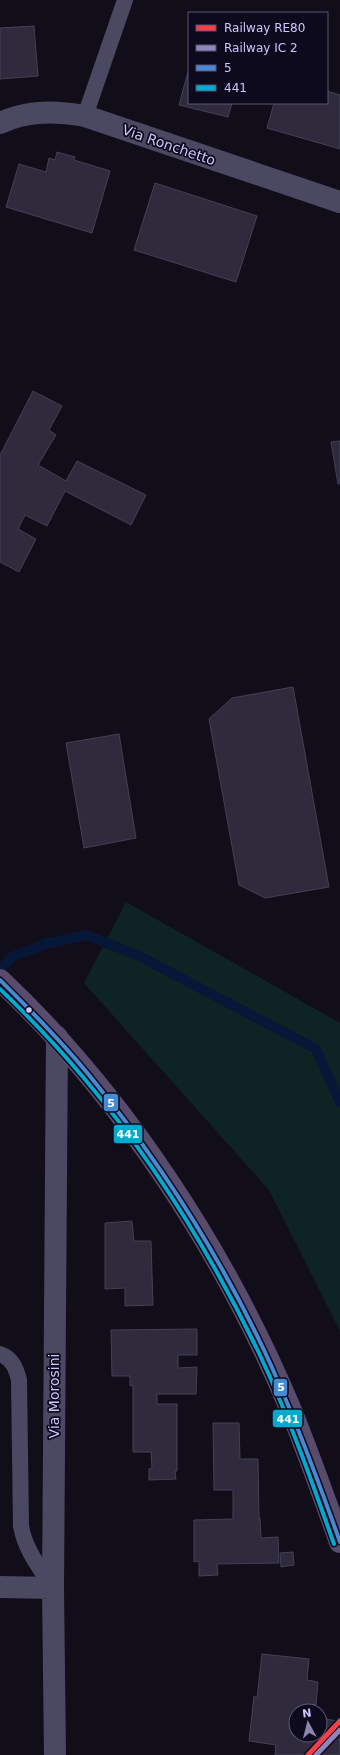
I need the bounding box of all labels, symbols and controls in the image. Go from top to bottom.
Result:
legend [188,12,328,104]
text: Railway RE80 [224,21,305,35]
text: Railway IC 2 [224,41,298,55]
text: 5 [224,61,232,75]
text: 441 [224,81,247,95]
street label: Via Ronchetto [120,122,218,168]
unlabelled marker [24,1005,34,1015]
line badge: 5 [103,1093,119,1112]
text: 5 [107,1097,115,1110]
line badge: 441 [113,1124,143,1144]
text: 441 [117,1128,139,1141]
street label: Via Morosini [46,1354,62,1438]
line badge: 5 [273,1378,288,1397]
text: 5 [277,1381,285,1394]
line badge: 441 [272,1409,303,1428]
text: 441 [277,1413,299,1426]
north arrow [288,1703,328,1743]
text: N [301,1707,312,1721]

